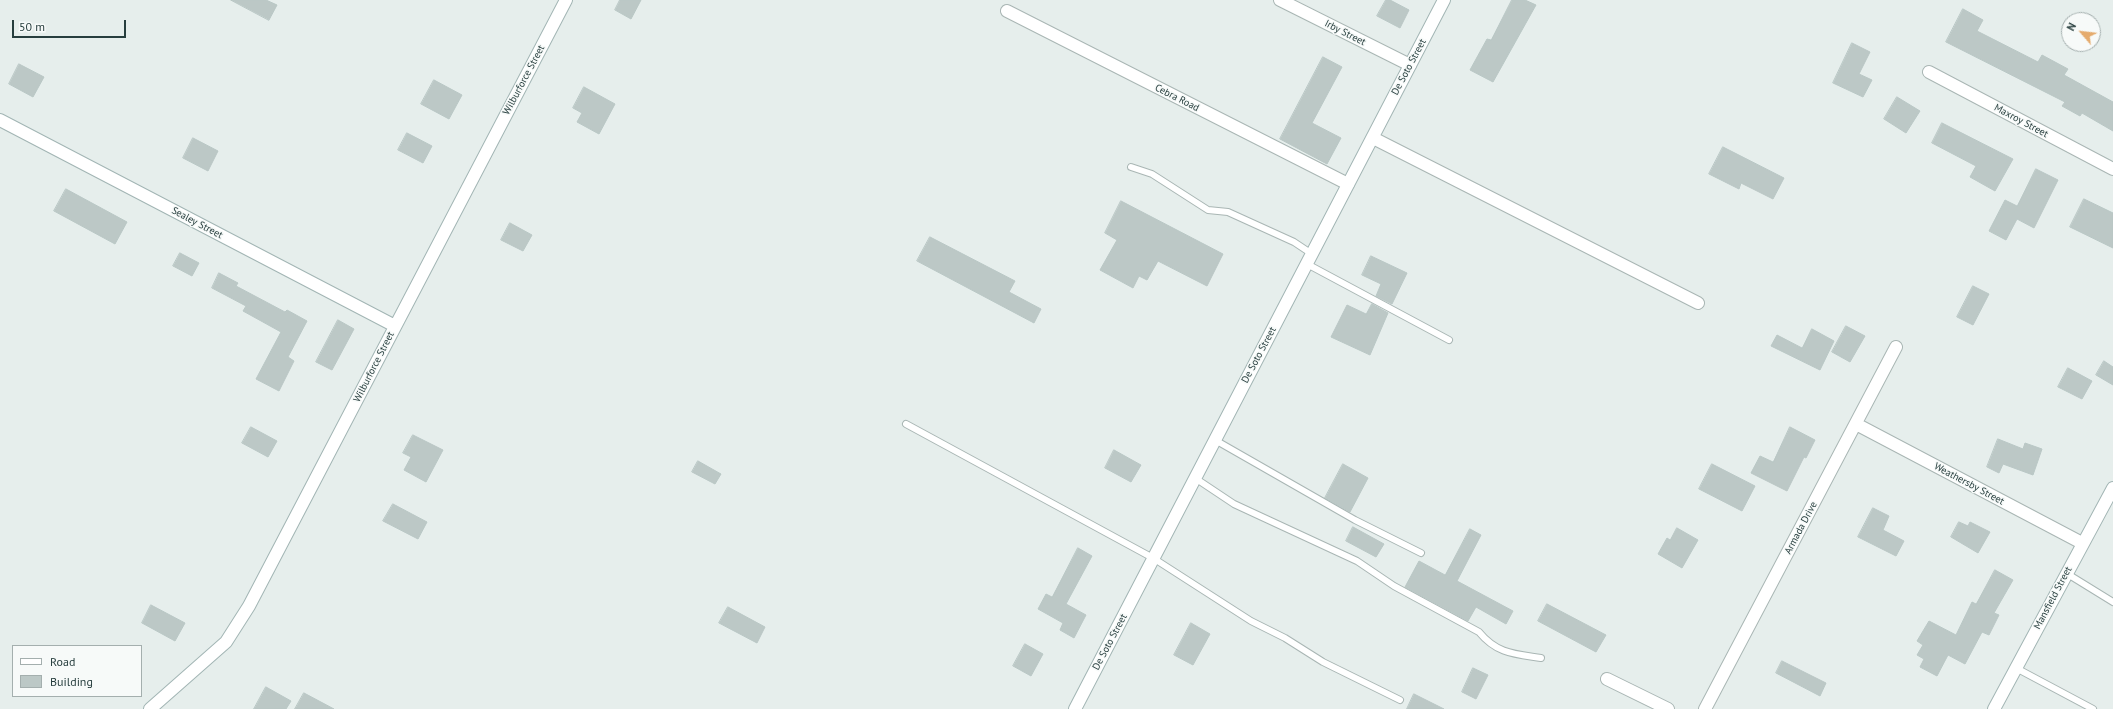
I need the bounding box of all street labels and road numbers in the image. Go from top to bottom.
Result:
street label: Irby Street [1322,18,1368,48]
street label: De Soto Street [1389,37,1429,97]
street label: Wilburforce Street [501,43,547,117]
street label: Cebra Road [1153,82,1201,114]
street label: Maxroy Street [1992,102,2050,140]
street label: Sealey Street [169,205,225,241]
street label: De Soto Street [1239,325,1279,385]
street label: Wilburforce Street [351,330,397,404]
street label: Weathersby Street [1932,460,2006,508]
street label: Armada Drive [1782,500,1820,556]
street label: Mansfield Street [2031,564,2075,632]
street label: De Soto Street [1090,612,1130,672]

